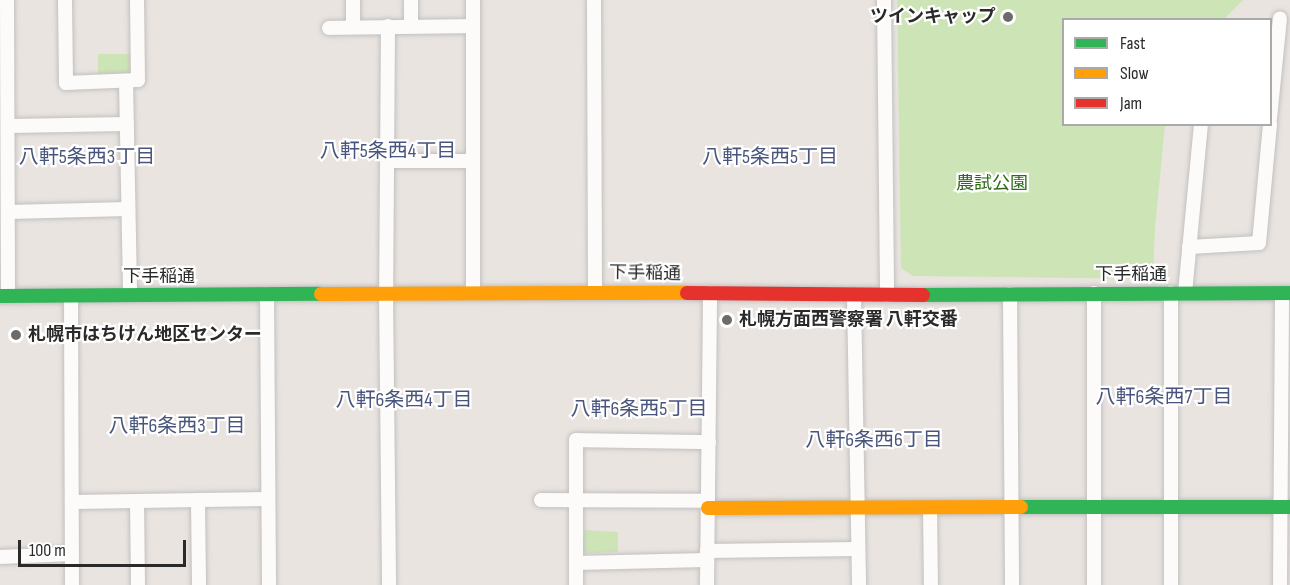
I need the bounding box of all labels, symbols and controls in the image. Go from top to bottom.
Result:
place label: ツインキャップ [870,6,996,28]
marker: ツインキャップ [1001,10,1015,24]
legend [1062,18,1272,126]
text: Fast [1120,33,1145,54]
text: Slow [1120,63,1149,84]
text: Jam [1120,93,1142,114]
district label: 八軒5条西4丁目 [320,139,456,163]
district label: 八軒5条西3丁目 [19,145,155,169]
district label: 八軒5条西5丁目 [702,145,838,169]
park label: 農試公園 [956,173,1028,195]
street label: 下手稲通 [609,263,681,285]
street label: 下手稲通 [1095,264,1167,286]
street label: 下手稲通 [123,266,195,288]
place label: 札幌方面西警察署 八軒交番 [739,309,958,331]
marker: 札幌方面西警察署 八軒交番 [720,313,734,327]
place label: 札幌市はちけん地区センター [28,324,262,346]
marker: 札幌市はちけん地区センター [9,328,23,342]
district label: 八軒6条西7丁目 [1096,385,1232,409]
district label: 八軒6条西4丁目 [335,388,473,412]
district label: 八軒6条西5丁目 [571,397,707,421]
district label: 八軒6条西3丁目 [108,414,246,438]
district label: 八軒6条西6丁目 [805,428,943,452]
scale bar [21,528,189,566]
text: 100 m [29,540,66,561]

